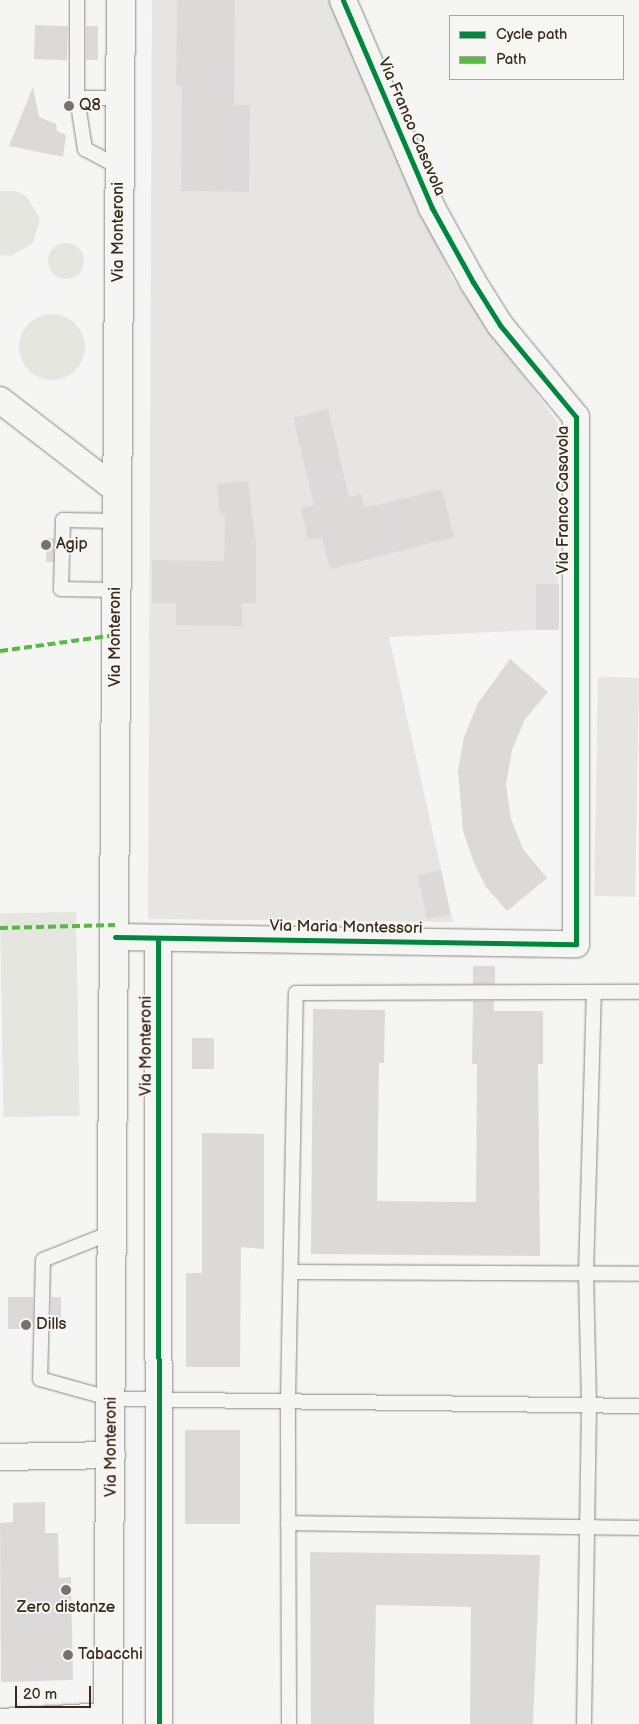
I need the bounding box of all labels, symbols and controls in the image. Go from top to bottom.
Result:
legend [449,15,624,80]
text: Cycle path [496,25,567,44]
text: Path [496,50,526,69]
street label: Via Franco Casavola [373,55,449,199]
place label: Q8 [79,96,101,116]
marker: Q8 [63,100,75,112]
street label: Via Monteroni [109,182,129,282]
street label: Via Franco Casavola [554,426,574,574]
place label: Agip [56,535,88,555]
marker: Agip [40,539,52,551]
street label: Via Monteroni [106,587,126,687]
street label: Via Maria Montessori [269,917,423,939]
street label: Via Monteroni [137,996,157,1096]
place label: Dills [36,1315,66,1335]
marker: Dills [20,1319,32,1331]
street label: Via Monteroni [102,1397,122,1497]
marker: Zero distanze [60,1584,72,1596]
place label: Zero distanze [17,1598,115,1618]
place label: Tabacchi [78,1645,143,1665]
marker: Tabacchi [62,1649,74,1661]
scale bar [18,1676,94,1708]
text: 20 m [23,1685,57,1704]

